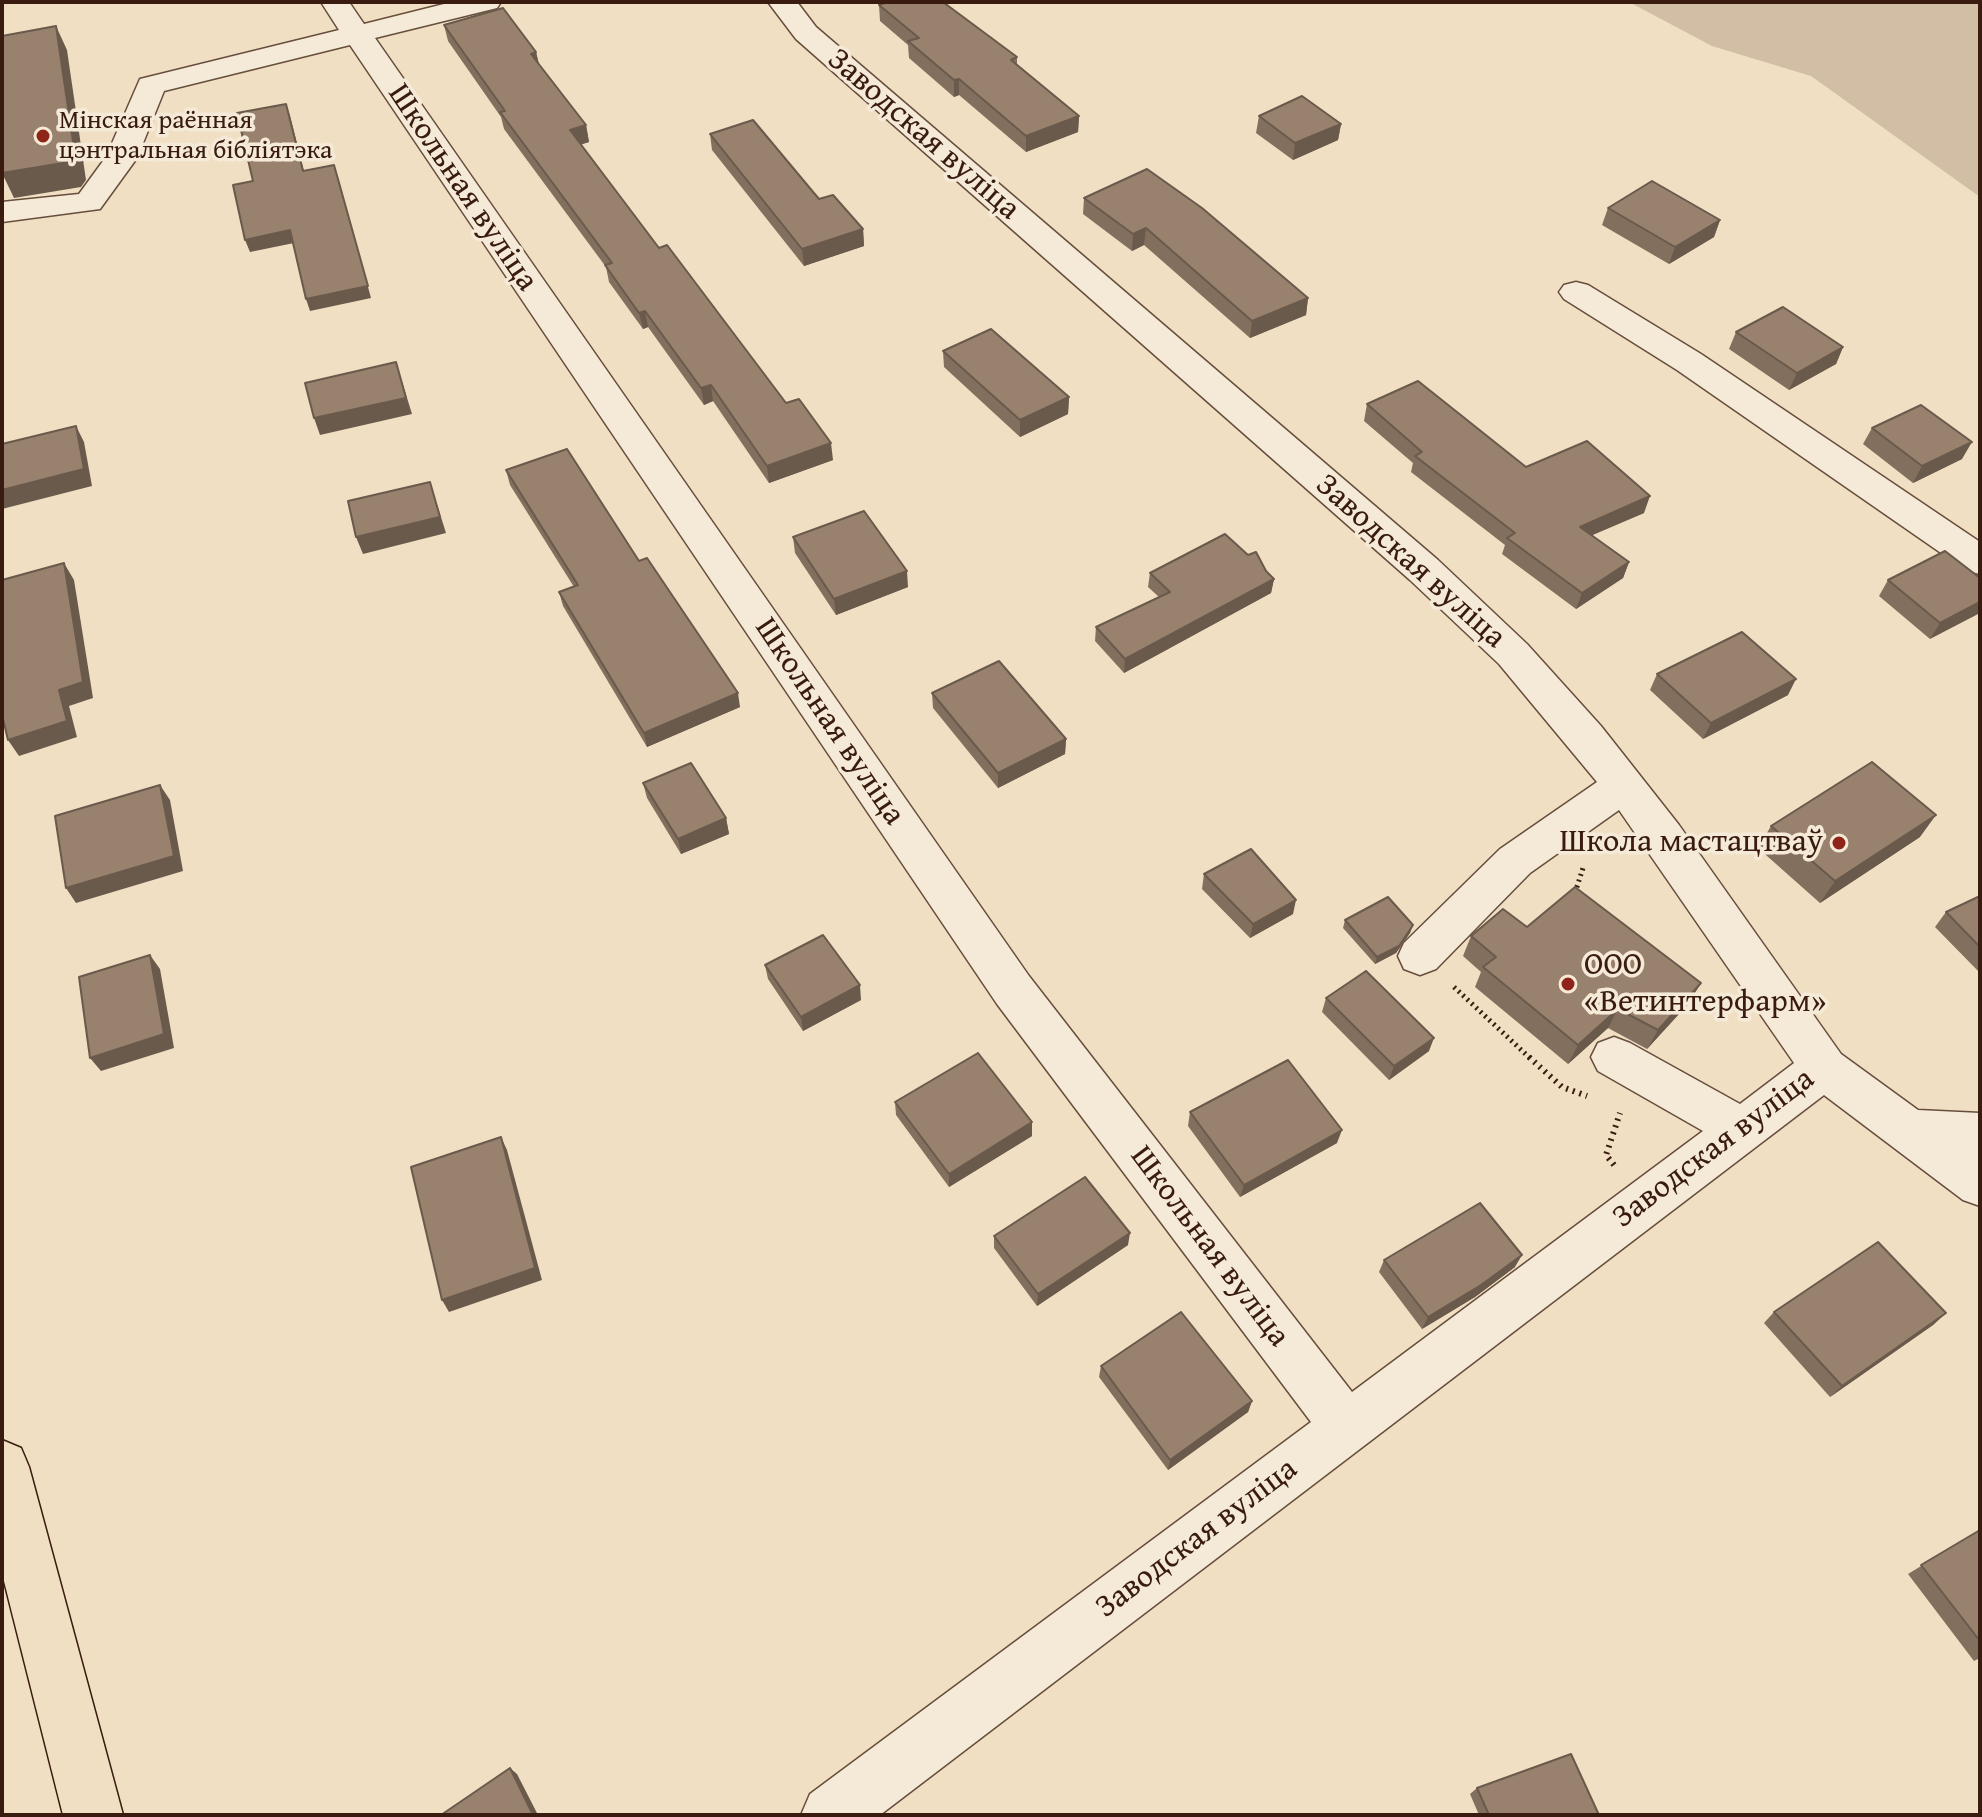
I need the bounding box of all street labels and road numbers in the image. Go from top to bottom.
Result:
street label: Заводская вуліца [819,41,1027,229]
street label: Школьная вуліца [379,77,545,299]
street label: Заводская вуліца [1307,467,1513,657]
street label: Школьная вуліца [746,611,912,833]
street label: Заводская вуліца [1606,1061,1822,1237]
street label: Школьная вуліца [1121,1139,1297,1355]
street label: Заводская вуліца [1089,1451,1305,1627]

